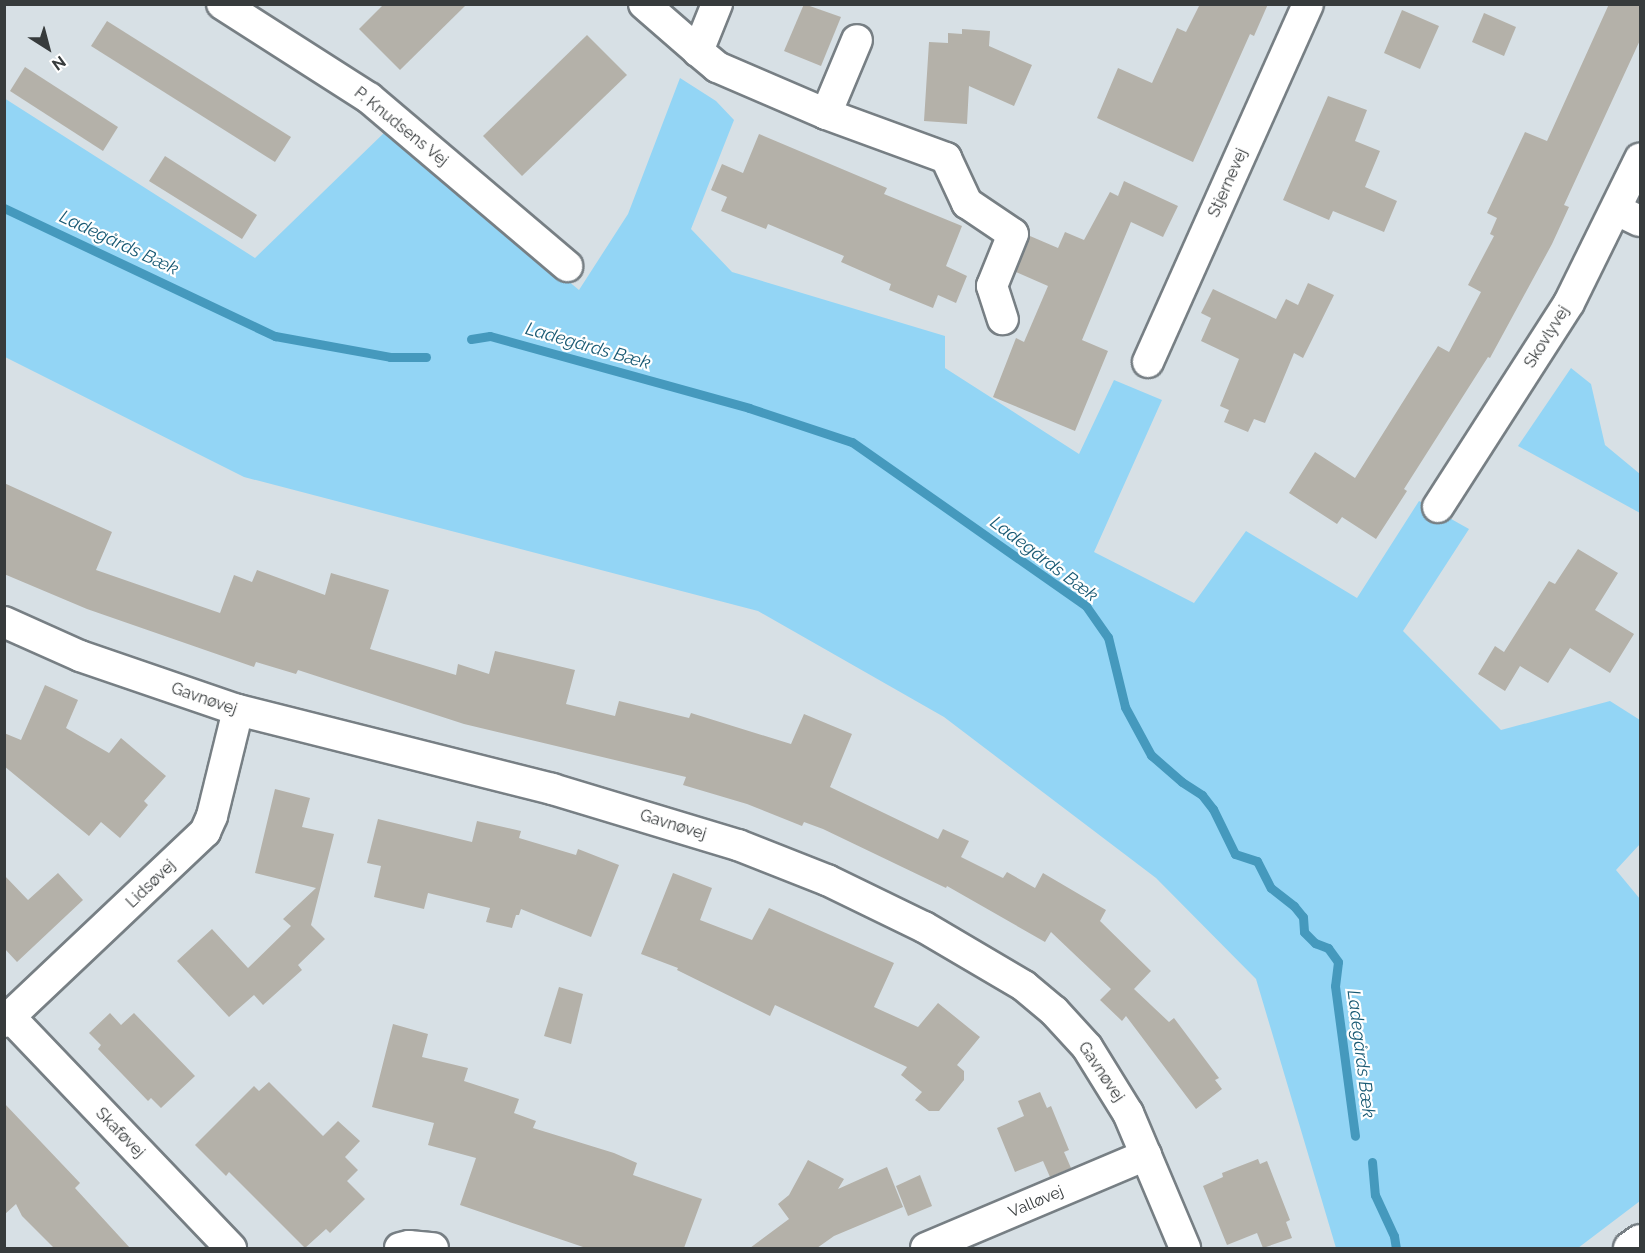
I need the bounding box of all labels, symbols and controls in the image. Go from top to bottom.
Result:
north arrow [18,18,78,78]
text: N [48,52,69,74]
street label: P. Knudsens Vej [350,83,452,171]
street label: Stjernevej [1204,146,1252,220]
water label: Ladegårds Bæk [56,206,182,280]
street label: Skovlyvej [1520,302,1574,372]
water label: Ladegårds Bæk [523,318,653,374]
water label: Ladegårds Bæk [986,512,1102,606]
street label: Gavnøvej [169,679,239,719]
street label: Gavnøvej [638,806,708,844]
street label: Lidsøvej [122,856,180,912]
water label: Ladegårds Bæk [1342,989,1380,1119]
street label: Gavnøvej [1074,1038,1128,1106]
street label: Skaføvej [91,1104,149,1162]
street label: Valløvej [1006,1182,1066,1222]

